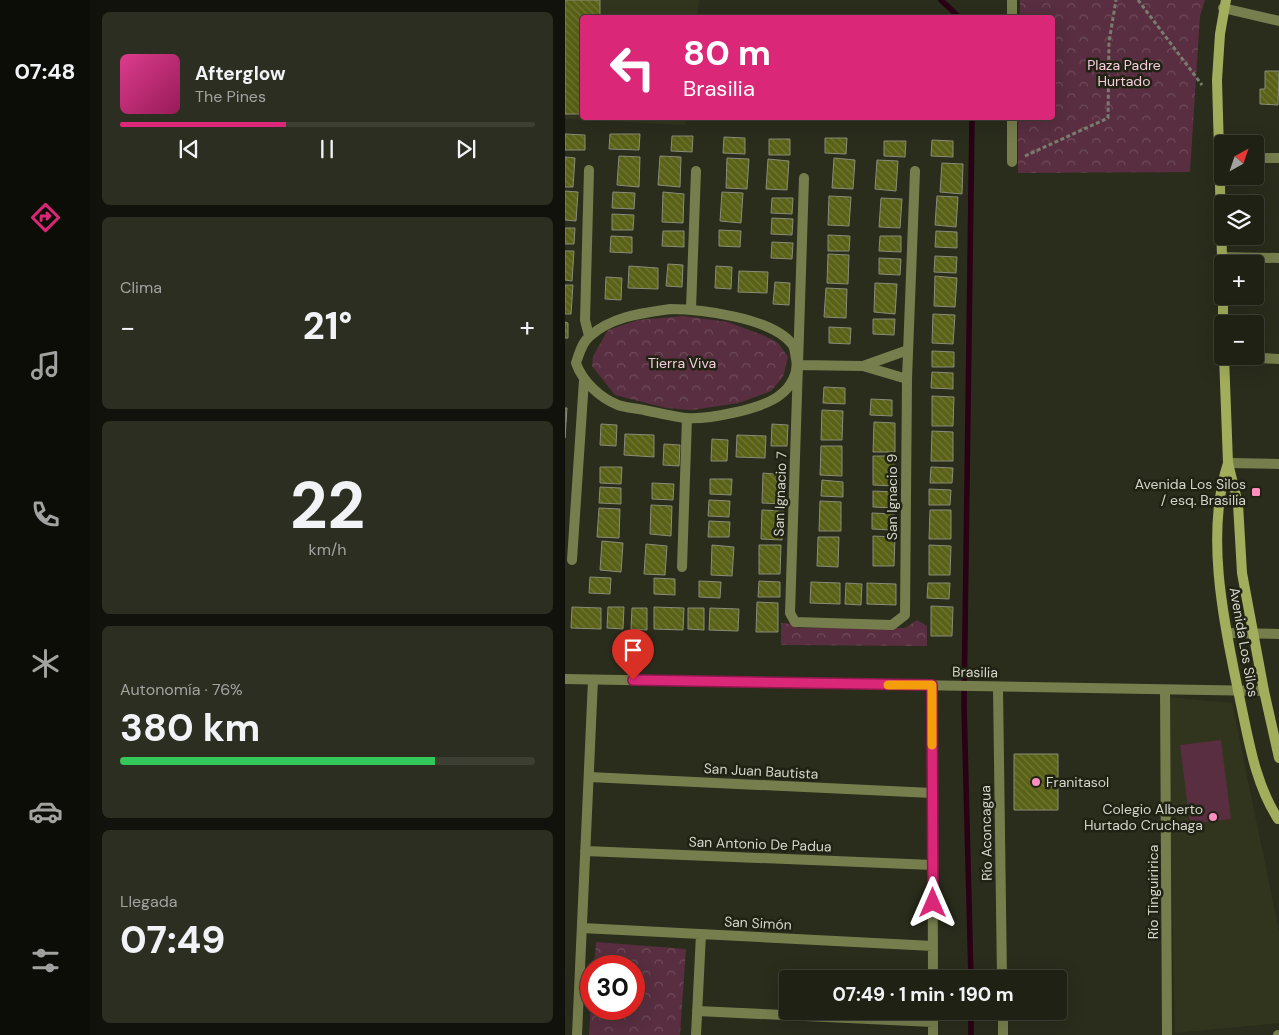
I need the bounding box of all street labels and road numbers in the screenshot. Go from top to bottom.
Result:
street label: San Ignacio 7 [770,451,790,537]
street label: San Ignacio 9 [883,454,901,540]
street label: Avenida Los Silos [1225,586,1263,698]
street label: Brasilia [952,663,998,681]
street label: San Juan Bautista [703,759,819,783]
street label: Río Aconcagua [976,785,996,881]
street label: San Antonio De Padua [688,833,832,855]
street label: Río Tinguiririca [1144,845,1162,939]
street label: San Simón [724,912,792,934]

